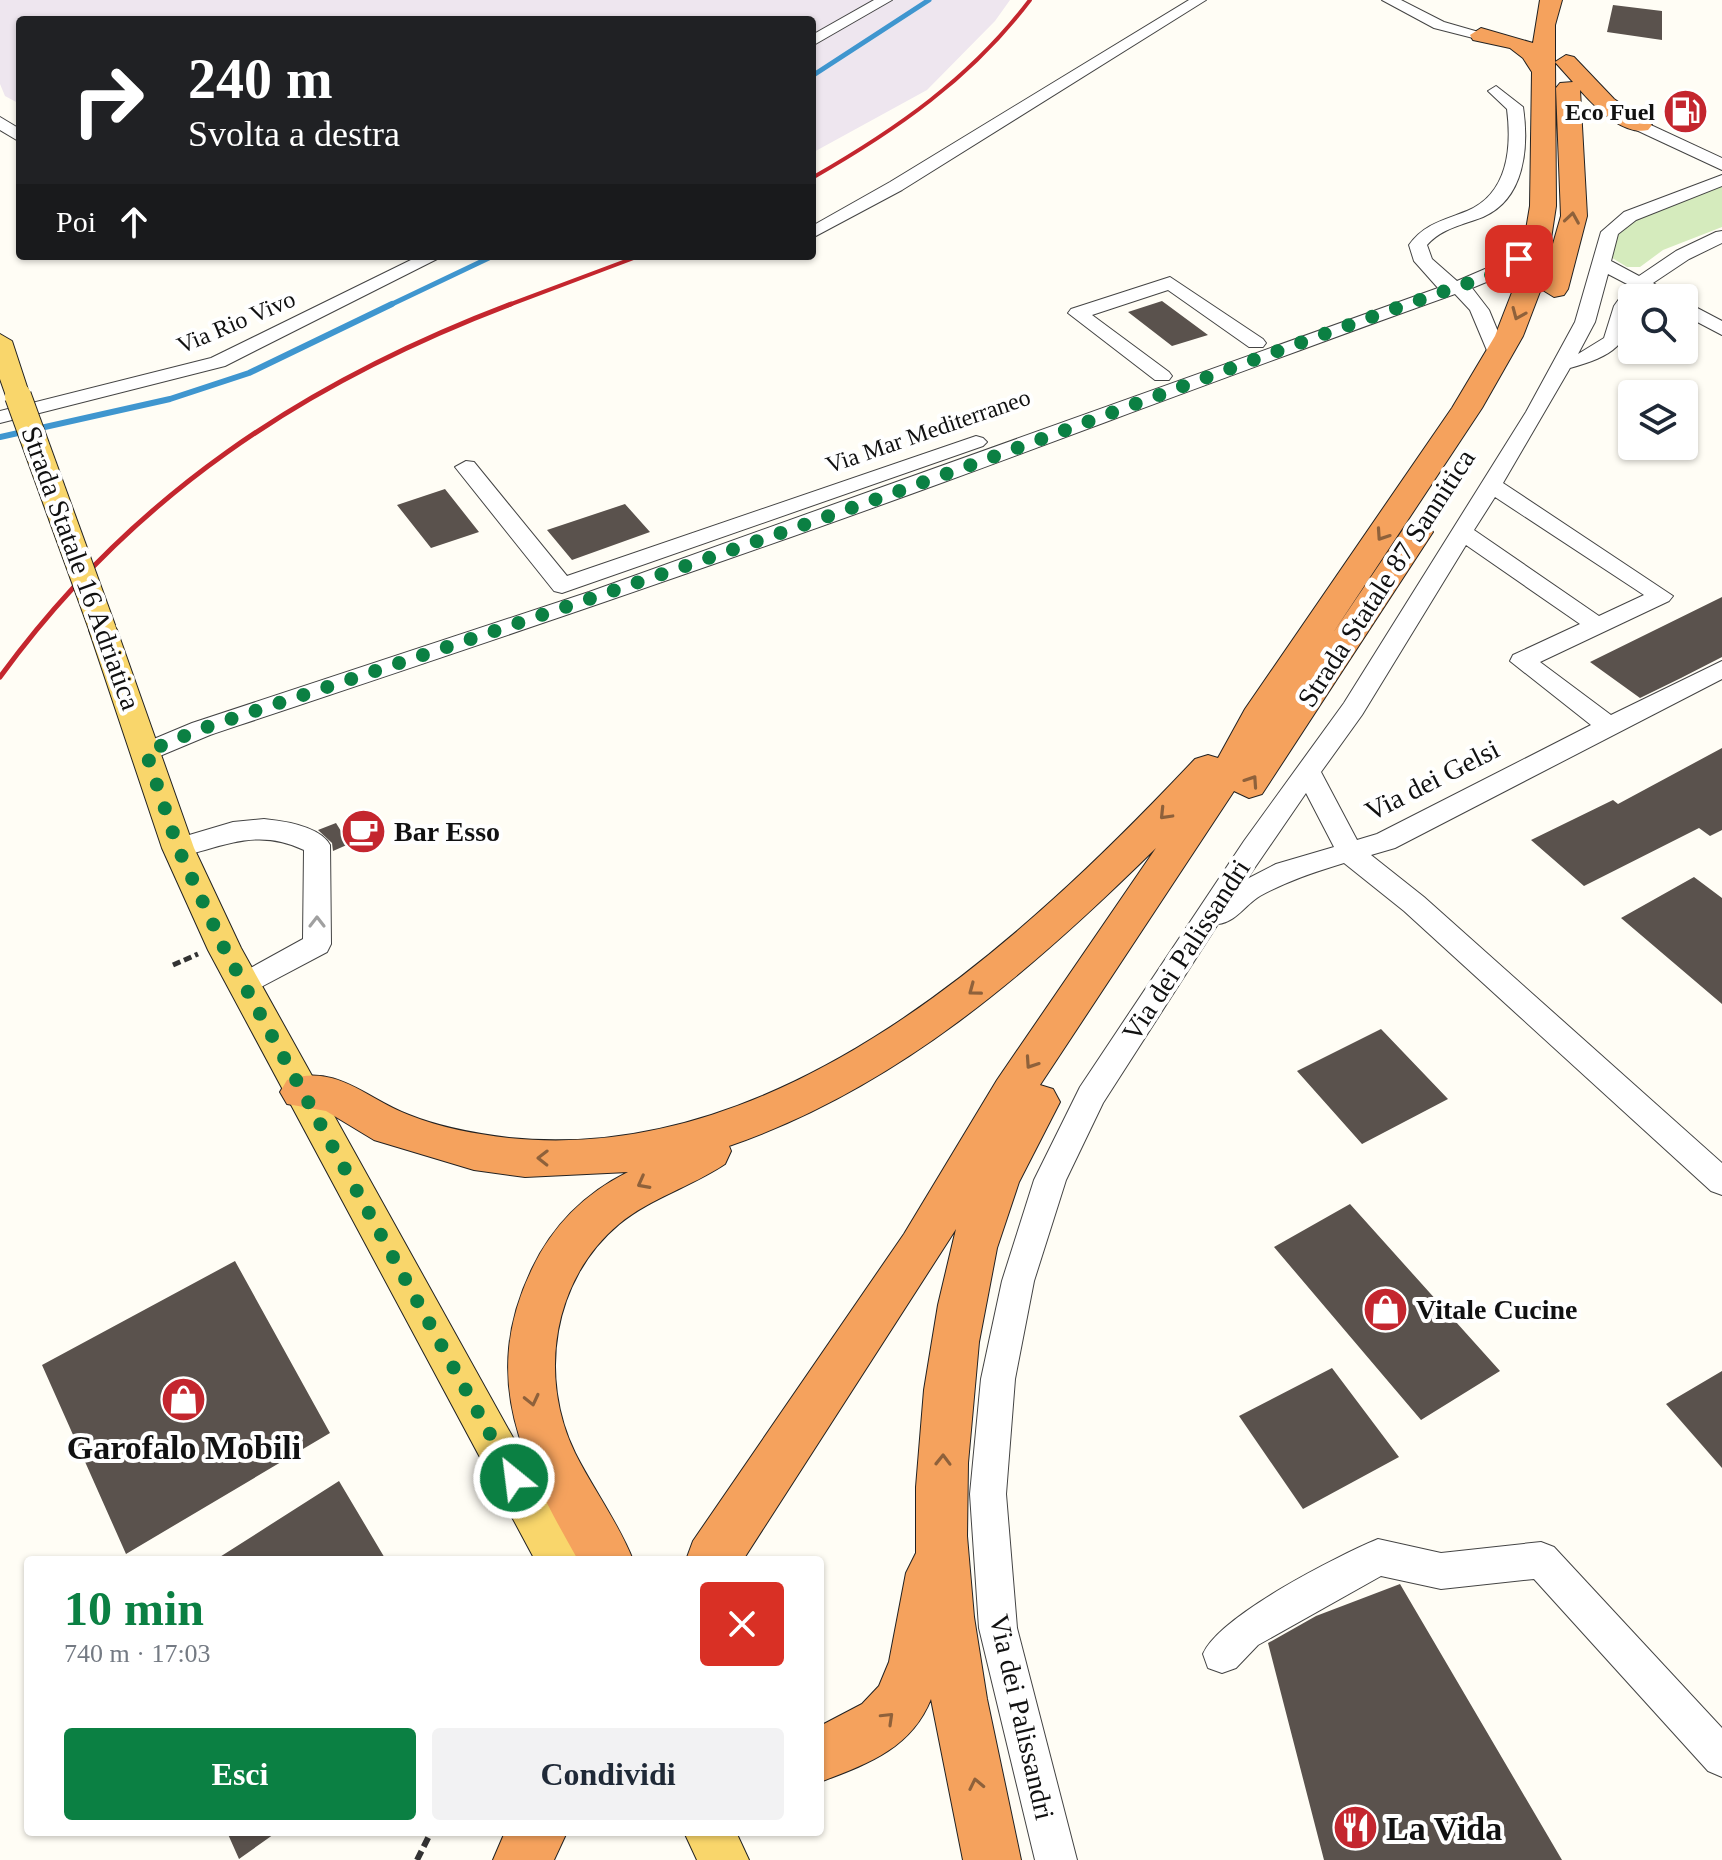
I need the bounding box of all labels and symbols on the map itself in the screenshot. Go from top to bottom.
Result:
fuel station icon: Eco Fuel [1662,88,1710,136]
place label: Eco Fuel [1565,99,1655,125]
one-way arrow [1563,211,1580,225]
pin [1485,225,1553,293]
street label: Via Rio Vivo [173,285,299,359]
one-way arrow [1512,306,1528,320]
street label: Via Mar Mediterraneo [822,384,1034,478]
street label: Strada Statale 16 Adriatica [15,422,147,714]
street label: Strada Statale 87 Sannitica [1291,443,1481,713]
one-way arrow [1377,526,1392,540]
street label: Via dei Gelsi [1360,733,1504,827]
one-way arrow [1242,775,1257,790]
one-way arrow [1160,805,1175,819]
cafe icon: Bar Esso [339,807,387,855]
place label: Bar Esso [394,816,500,847]
street label: Via dei Palissandri [1116,853,1256,1046]
one-way arrow [308,915,326,928]
one-way arrow [968,980,983,994]
one-way arrow [1026,1055,1041,1069]
one-way arrow [536,1149,549,1167]
one-way arrow [636,1174,651,1189]
shop icon: Vitale Cucine [1361,1285,1409,1333]
place label: Vitale Cucine [1416,1294,1578,1325]
shop icon: Garofalo Mobili [160,1375,208,1423]
one-way arrow [523,1392,540,1406]
place label: Garofalo Mobili [67,1429,301,1466]
position arrow [472,1436,556,1520]
one-way arrow [934,1453,951,1466]
street label: Via dei Palissandri [983,1611,1061,1823]
one-way arrow [879,1713,893,1727]
one-way arrow [968,1777,985,1791]
restaurant icon: La Vida [1331,1804,1379,1852]
place label: La Vida [1386,1810,1502,1847]

